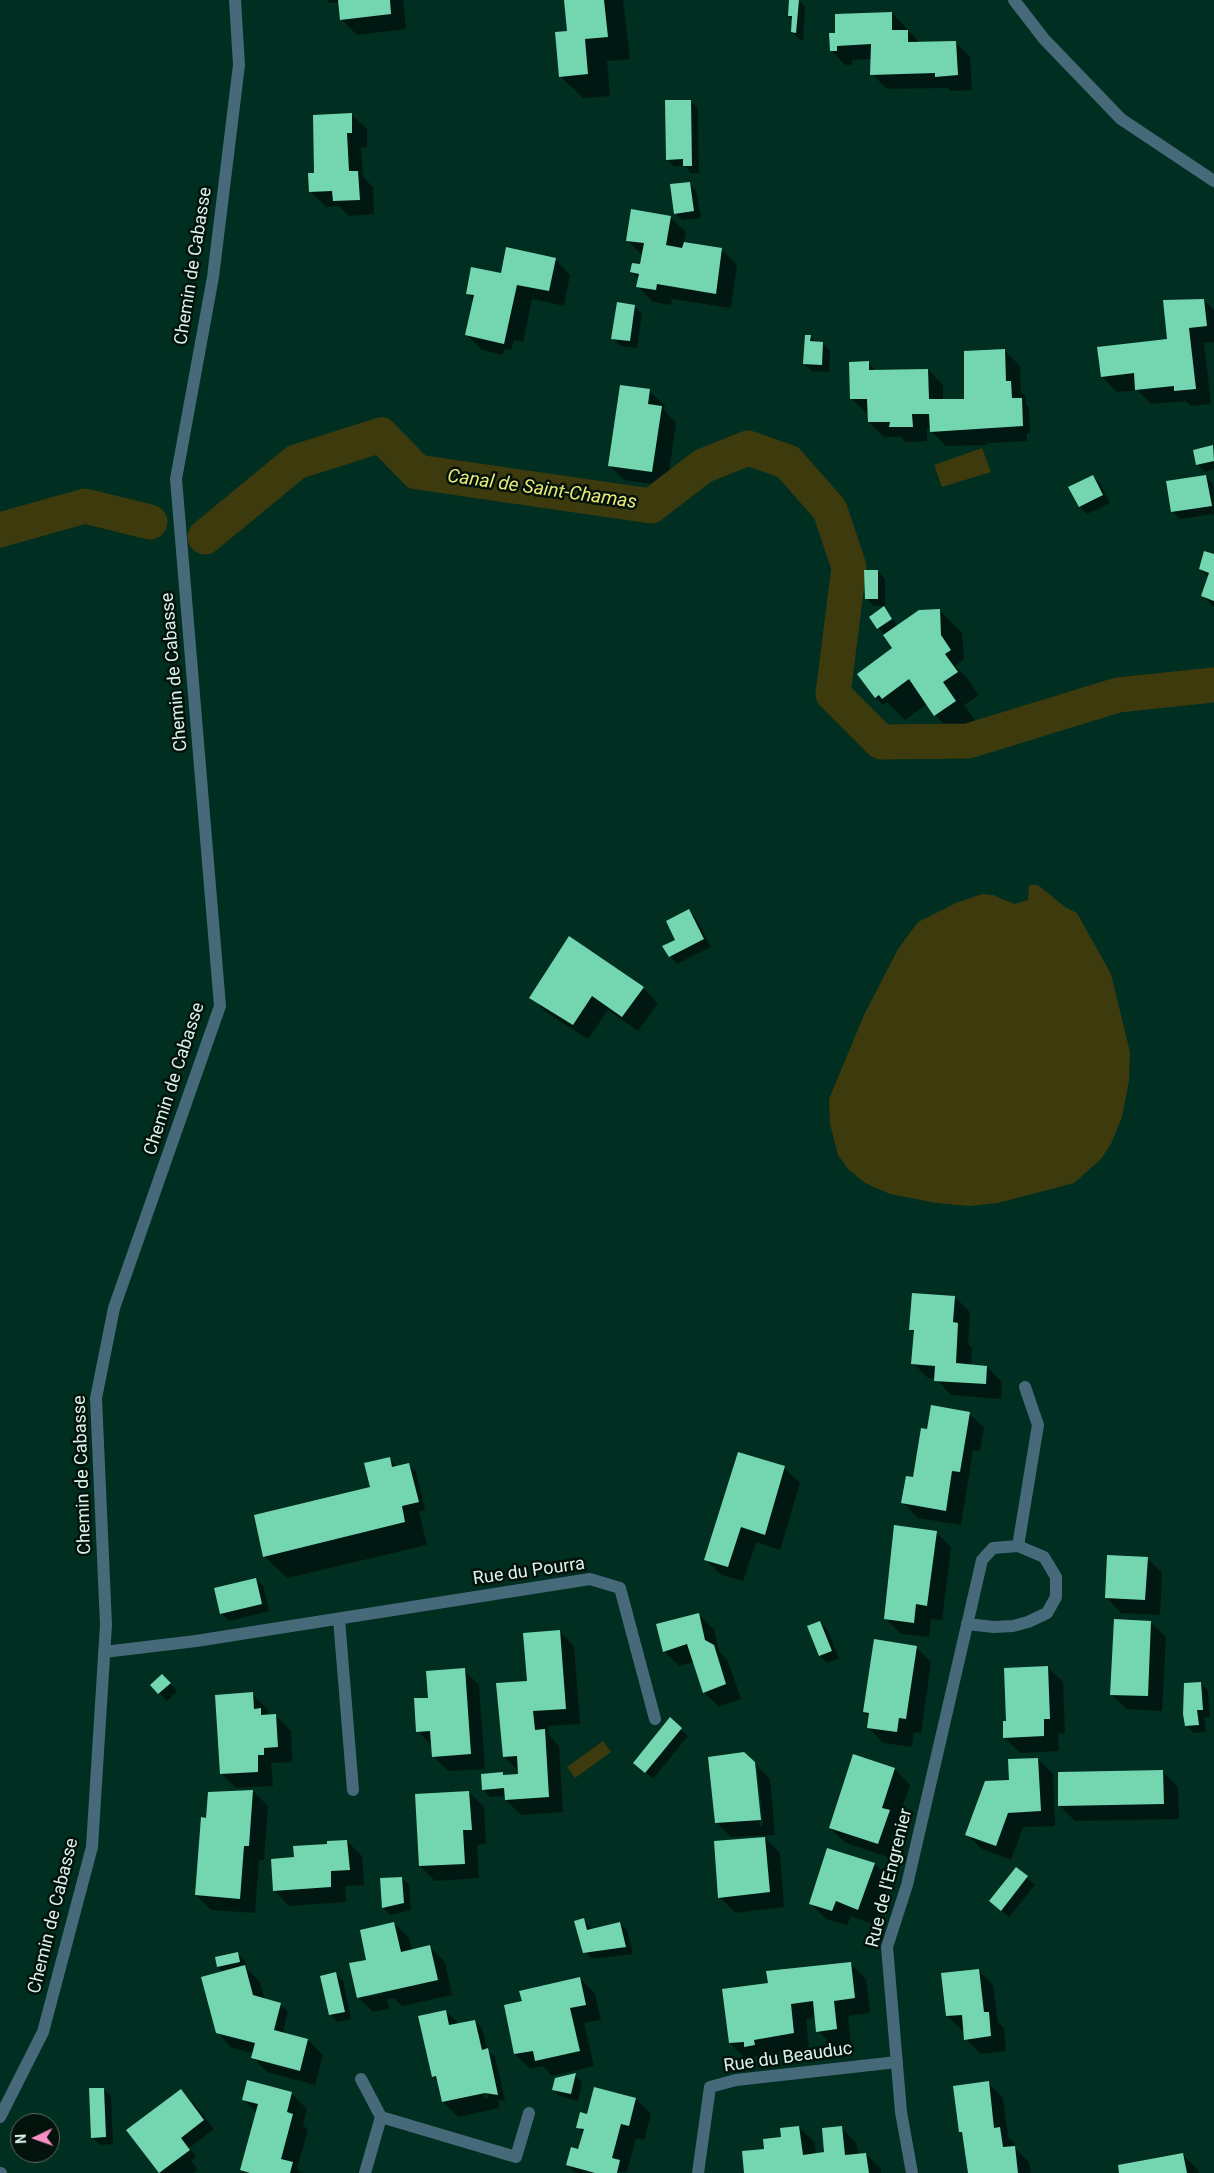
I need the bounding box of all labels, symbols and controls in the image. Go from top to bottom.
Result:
street label: Chemin de Cabasse [171,186,217,346]
water label: Canal de Saint-Chamas [446,465,638,515]
street label: Chemin de Cabasse [157,592,193,752]
street label: Chemin de Cabasse [140,1000,210,1158]
street label: Chemin de Cabasse [69,1395,97,1555]
street label: Rue du Pourra [472,1553,586,1591]
street label: Rue de l'Engrenier [862,1806,918,1950]
street label: Chemin de Cabasse [24,1836,84,1996]
street label: Rue du Beauduc [722,2038,854,2078]
north arrow [10,2113,60,2163]
text: N [13,2133,29,2144]

